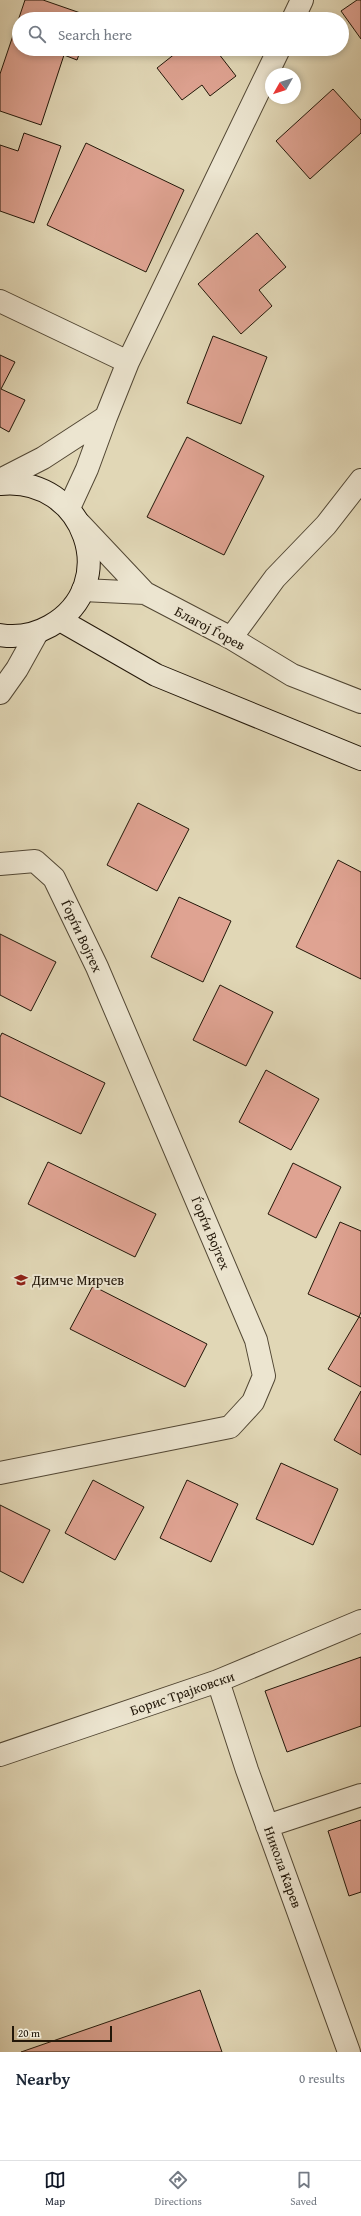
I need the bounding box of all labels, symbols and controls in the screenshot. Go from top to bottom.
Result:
search box [12,12,349,56]
icon: search [26,23,48,45]
text: Search here [58,24,132,45]
north arrow [265,68,301,104]
street label: Благој Ѓорев [171,601,249,655]
street label: Ѓорѓи Војтех [56,896,108,976]
street label: Ѓорѓи Војтех [187,1193,236,1274]
place label: Димче Мирчев [31,1270,124,1290]
school or university icon: Димче Мирчев [13,1272,29,1288]
street label: Борис Трајковски [127,1666,237,1720]
street label: Никола Карев [259,1823,307,1911]
scale bar [12,2024,112,2043]
text: 20 m [18,2025,40,2041]
text: Nearby [16,2066,70,2091]
text: 0 results [299,2069,345,2088]
tab: Map [44,2169,66,2209]
tab: Directions [155,2169,202,2209]
tab: Saved [290,2169,317,2209]

